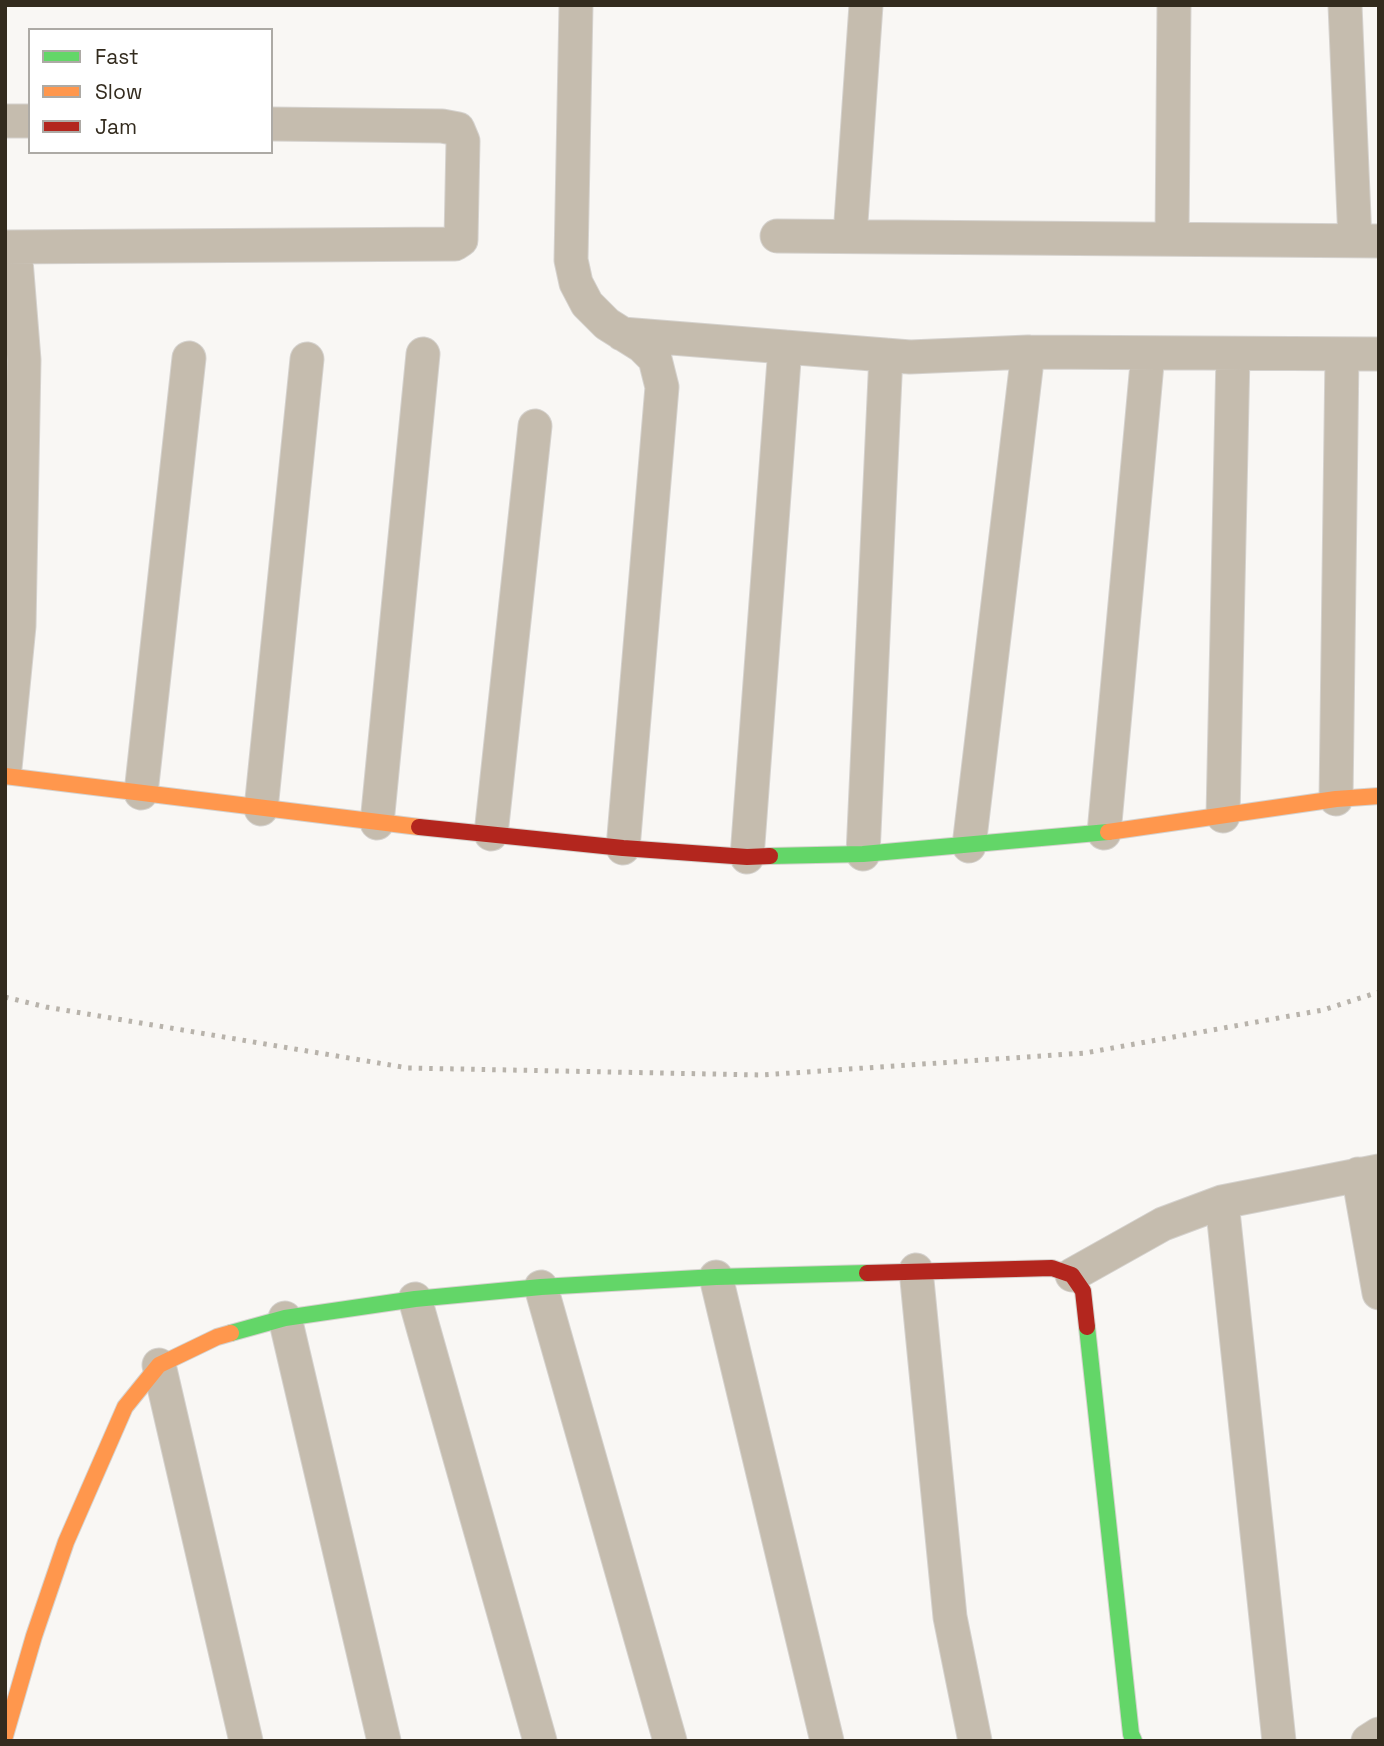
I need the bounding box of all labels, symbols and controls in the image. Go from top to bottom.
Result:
legend [28,28,273,154]
text: Fast [95,43,139,70]
text: Slow [95,78,143,105]
text: Jam [95,113,137,140]

